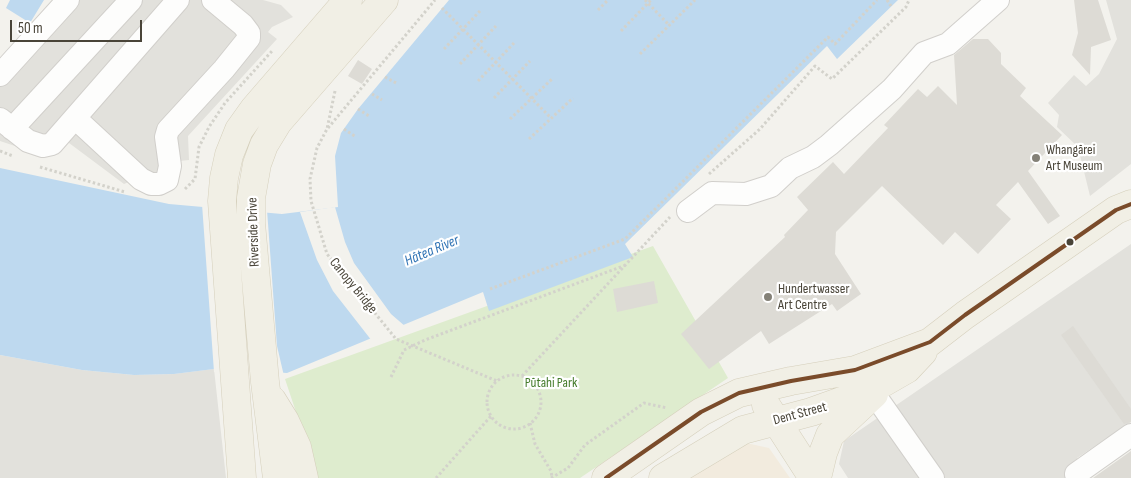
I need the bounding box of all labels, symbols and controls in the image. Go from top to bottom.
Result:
scale bar [12,10,145,42]
text: 50 m [18,19,43,38]
place label: Whangārei Art Museum [1046,142,1103,174]
marker: Whangārei Art Museum [1030,152,1042,164]
street label: Riverside Drive [244,197,264,267]
water label: Hātea River [402,232,462,270]
unlabelled marker [1065,237,1075,247]
street label: Canopy Bridge [325,255,381,317]
place label: Hundertwasser Art Centre [778,281,849,314]
marker: Hundertwasser Art Centre [762,291,774,303]
park label: Pūtahi Park [525,375,577,391]
street label: Dent Street [771,399,829,429]

